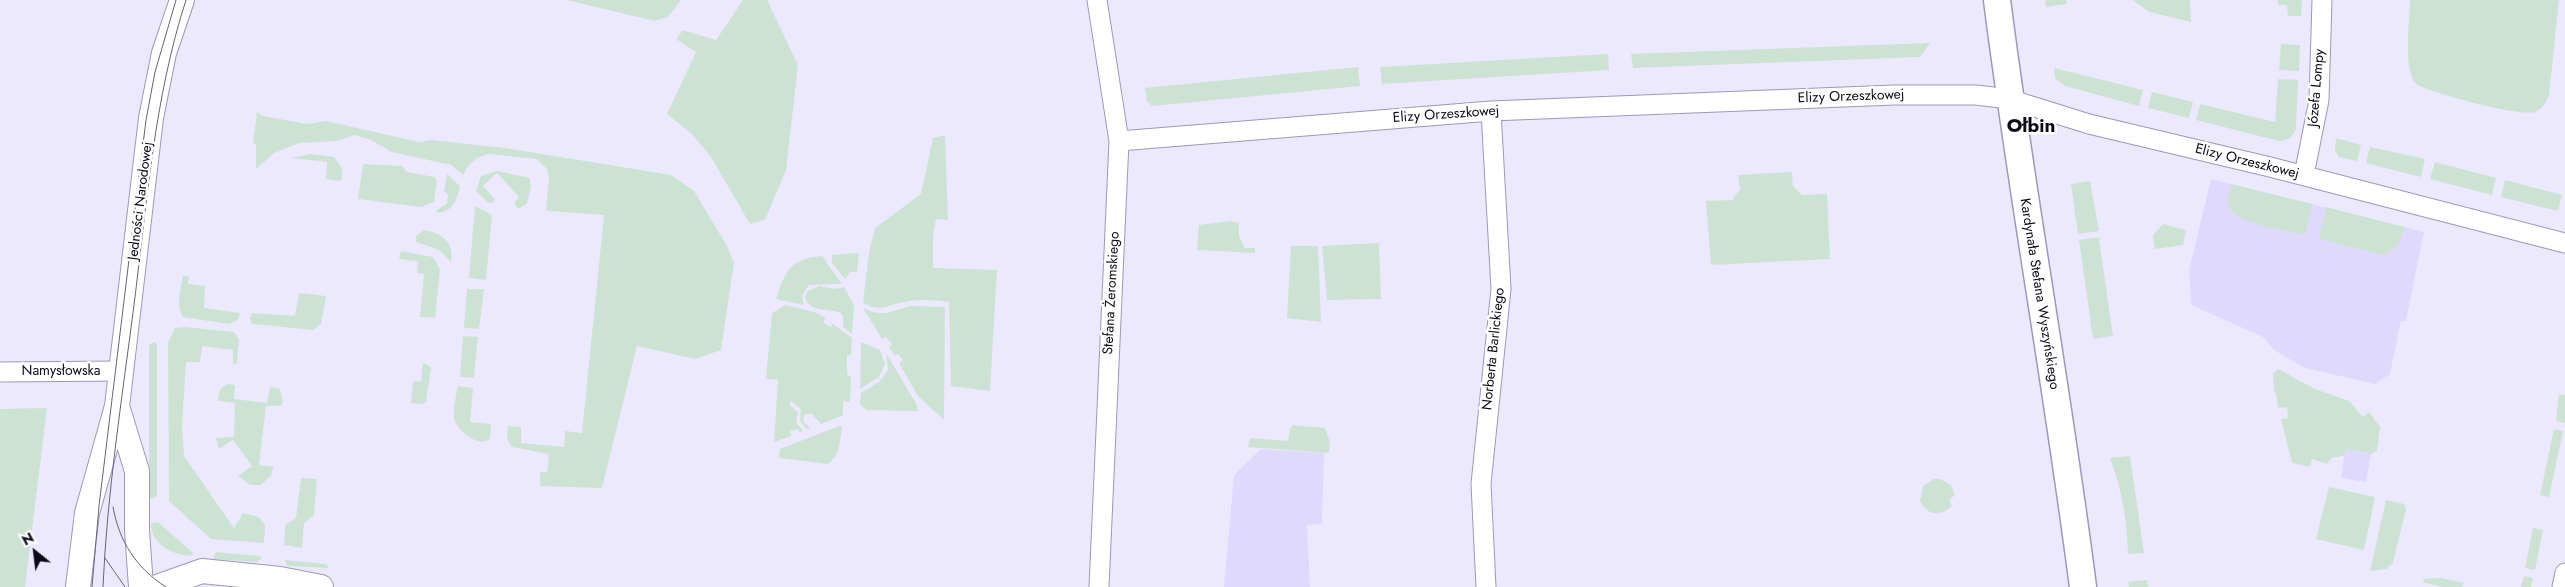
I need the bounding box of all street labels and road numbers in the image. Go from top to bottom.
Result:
street label: Józefa Lompy [2305,48,2329,128]
street label: Elizy Orzeszkowej [1797,87,1905,107]
street label: Elizy Orzeszkowej [1392,103,1500,127]
street label: Jedności Narodowej [125,141,157,261]
street label: Elizy Orzeszkowej [2193,141,2301,183]
street label: Kardynała Stefana Wyszyńskiego [2016,197,2062,391]
street label: Stefana Żeromskiego [1100,231,1124,355]
street label: Norberta Barlickiego [1479,287,1509,411]
street label: Namysłowska [22,364,100,380]

